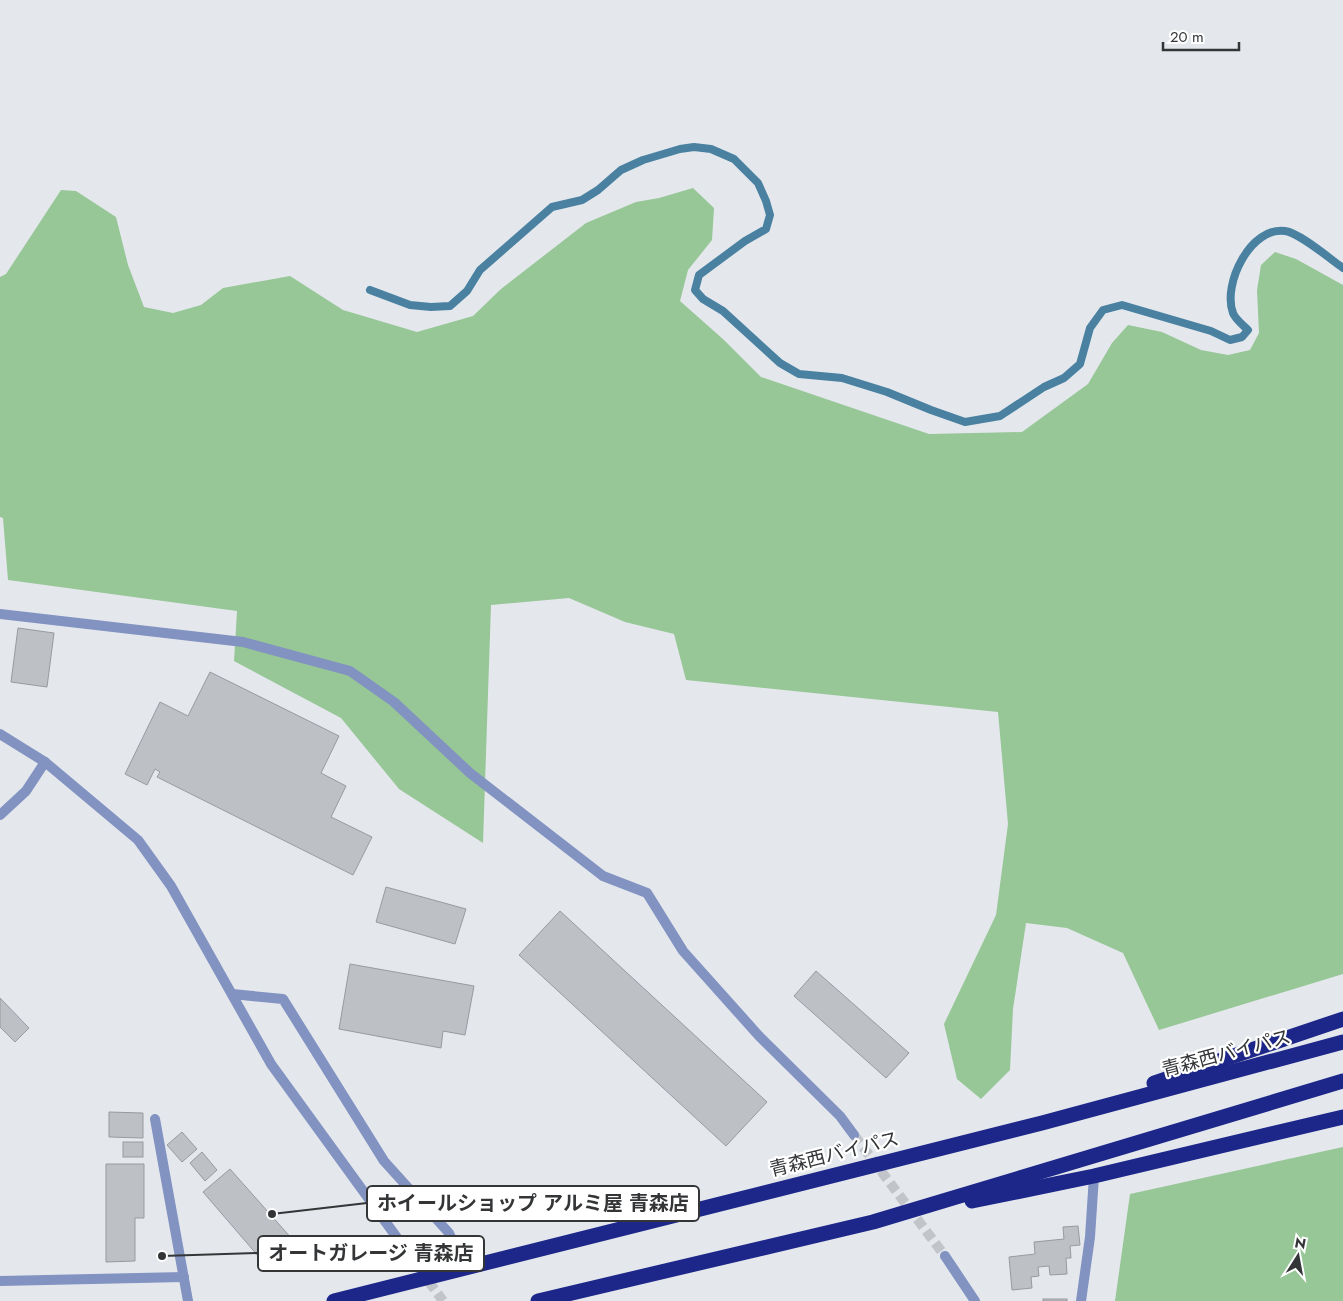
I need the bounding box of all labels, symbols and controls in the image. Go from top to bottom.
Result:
scale bar [1163,20,1239,52]
text: 20 m [1170,26,1204,48]
street label: 青森西バイパス [1158,1023,1294,1083]
street label: 青森西バイパス [766,1125,902,1183]
callout: ホイールショップ アルミ屋 青森店 [367,1186,699,1221]
text: ホイールショップ アルミ屋 青森店 [377,1189,689,1218]
north arrow [1273,1231,1323,1281]
text: N [1293,1232,1308,1254]
callout: オートガレージ 青森店 [258,1236,484,1271]
text: オートガレージ 青森店 [268,1239,474,1268]

